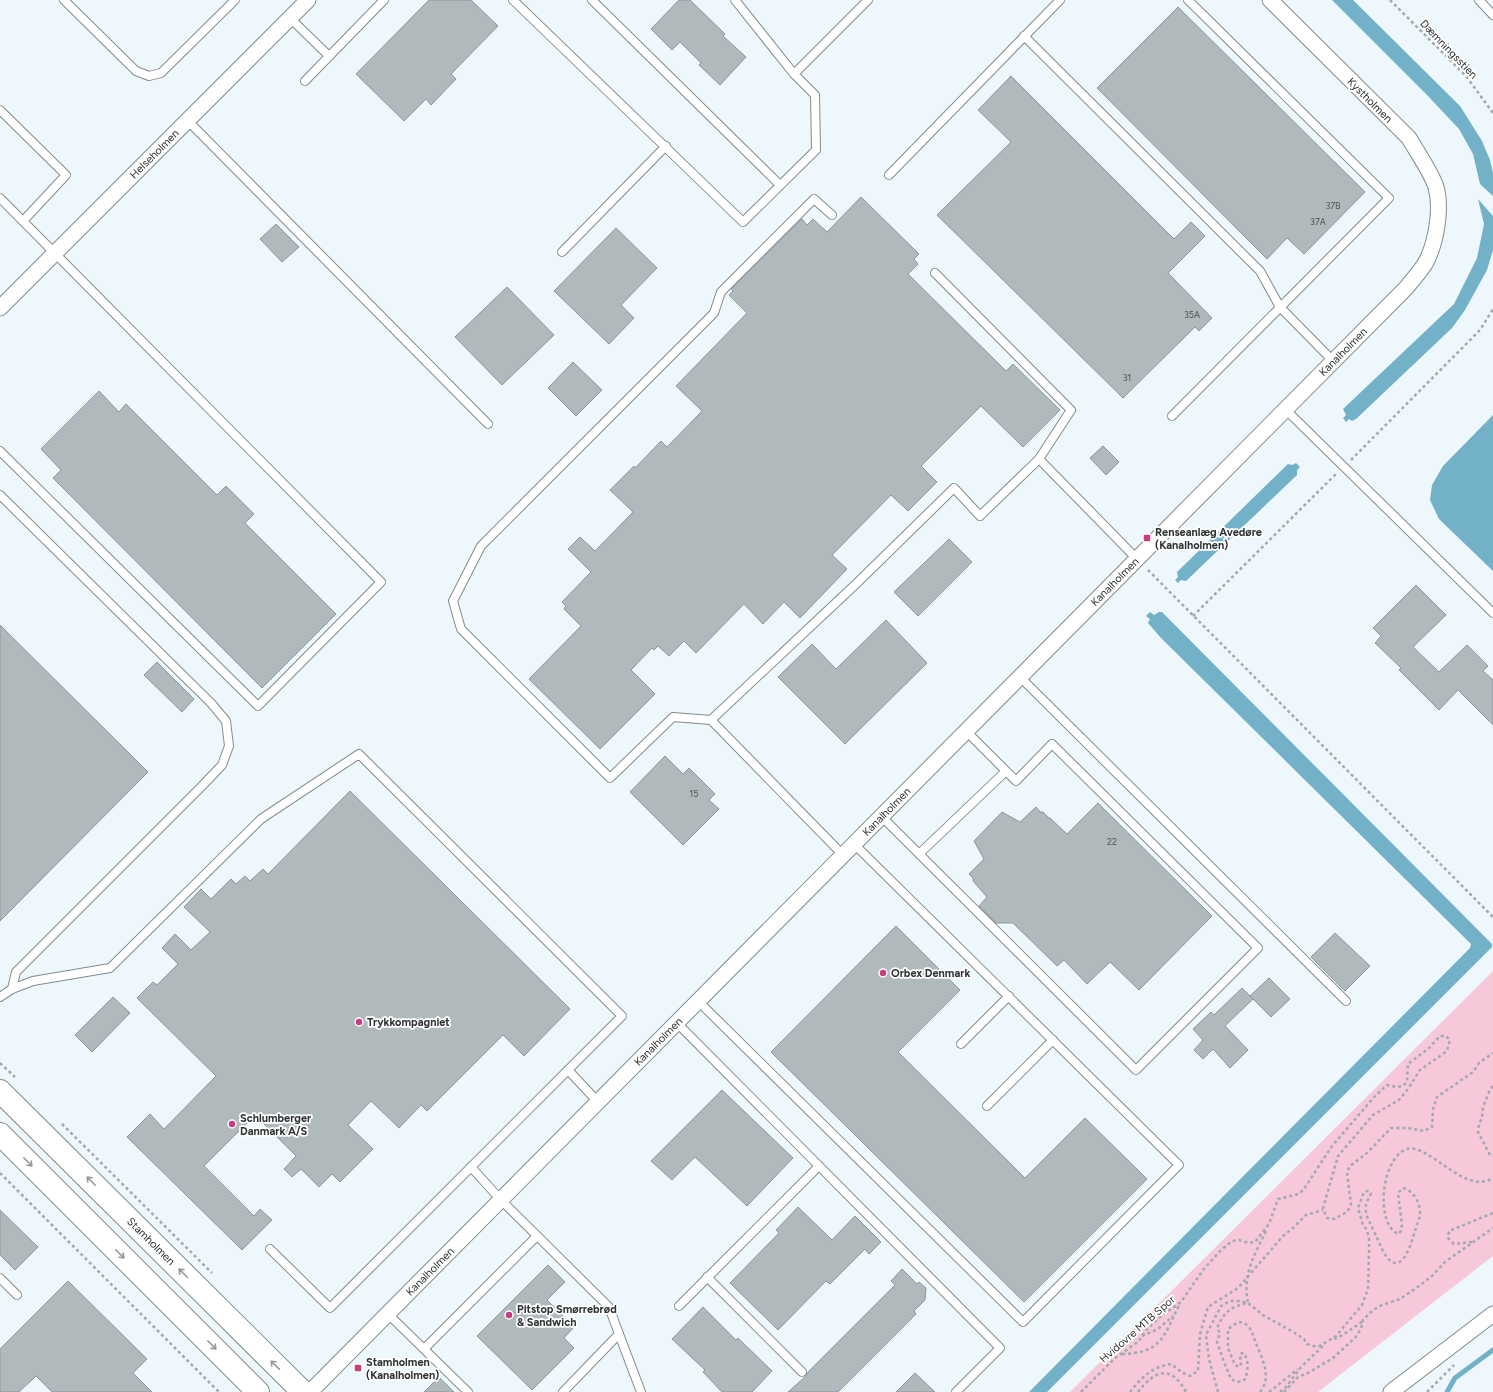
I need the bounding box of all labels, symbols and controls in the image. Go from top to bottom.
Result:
street label: Dæmningsstien [1417,17,1480,82]
street label: Kystholmen [1344,75,1395,126]
street label: Helseholmen [127,127,182,182]
house number: 37B [1325,200,1341,211]
house number: 37A [1310,216,1326,227]
house number: 35A [1184,309,1200,320]
street label: Kanalholmen [1316,325,1370,379]
house number: 31 [1123,372,1131,383]
place label: Renseanlæg Avedøre (Kanalholmen) [1155,526,1262,552]
marker: Renseanlæg Avedøre (Kanalholmen) [1142,533,1152,543]
street label: Kanalholmen [1088,555,1142,609]
street label: Kanalholmen [860,785,913,839]
house number: 15 [690,788,698,799]
house number: 22 [1107,836,1117,847]
place label: Orbex Denmark [891,967,970,980]
marker: Orbex Denmark [878,968,888,978]
street label: Kanalholmen [632,1015,685,1069]
place label: Trykkompagniet [367,1016,450,1029]
marker: Trykkompagniet [354,1017,364,1027]
place label: Schlumberger Danmark A/S [240,1112,312,1138]
marker: Schlumberger Danmark A/S [227,1119,237,1129]
one-way arrow [23,1157,33,1167]
one-way arrow [86,1176,96,1186]
street label: Stamholmen [124,1215,177,1268]
street label: Kanalholmen [403,1245,457,1299]
one-way arrow [115,1249,125,1259]
one-way arrow [178,1268,188,1278]
street label: Hvidovre MTB Spor [1097,1293,1178,1366]
place label: Pitstop Smørrebrød & Sandwich [517,1303,617,1329]
marker: Pitstop Smørrebrød & Sandwich [504,1310,514,1320]
one-way arrow [207,1341,217,1350]
place label: Stamholmen (Kanalholmen) [366,1356,439,1382]
one-way arrow [270,1360,280,1370]
marker: Stamholmen (Kanalholmen) [353,1363,363,1373]

